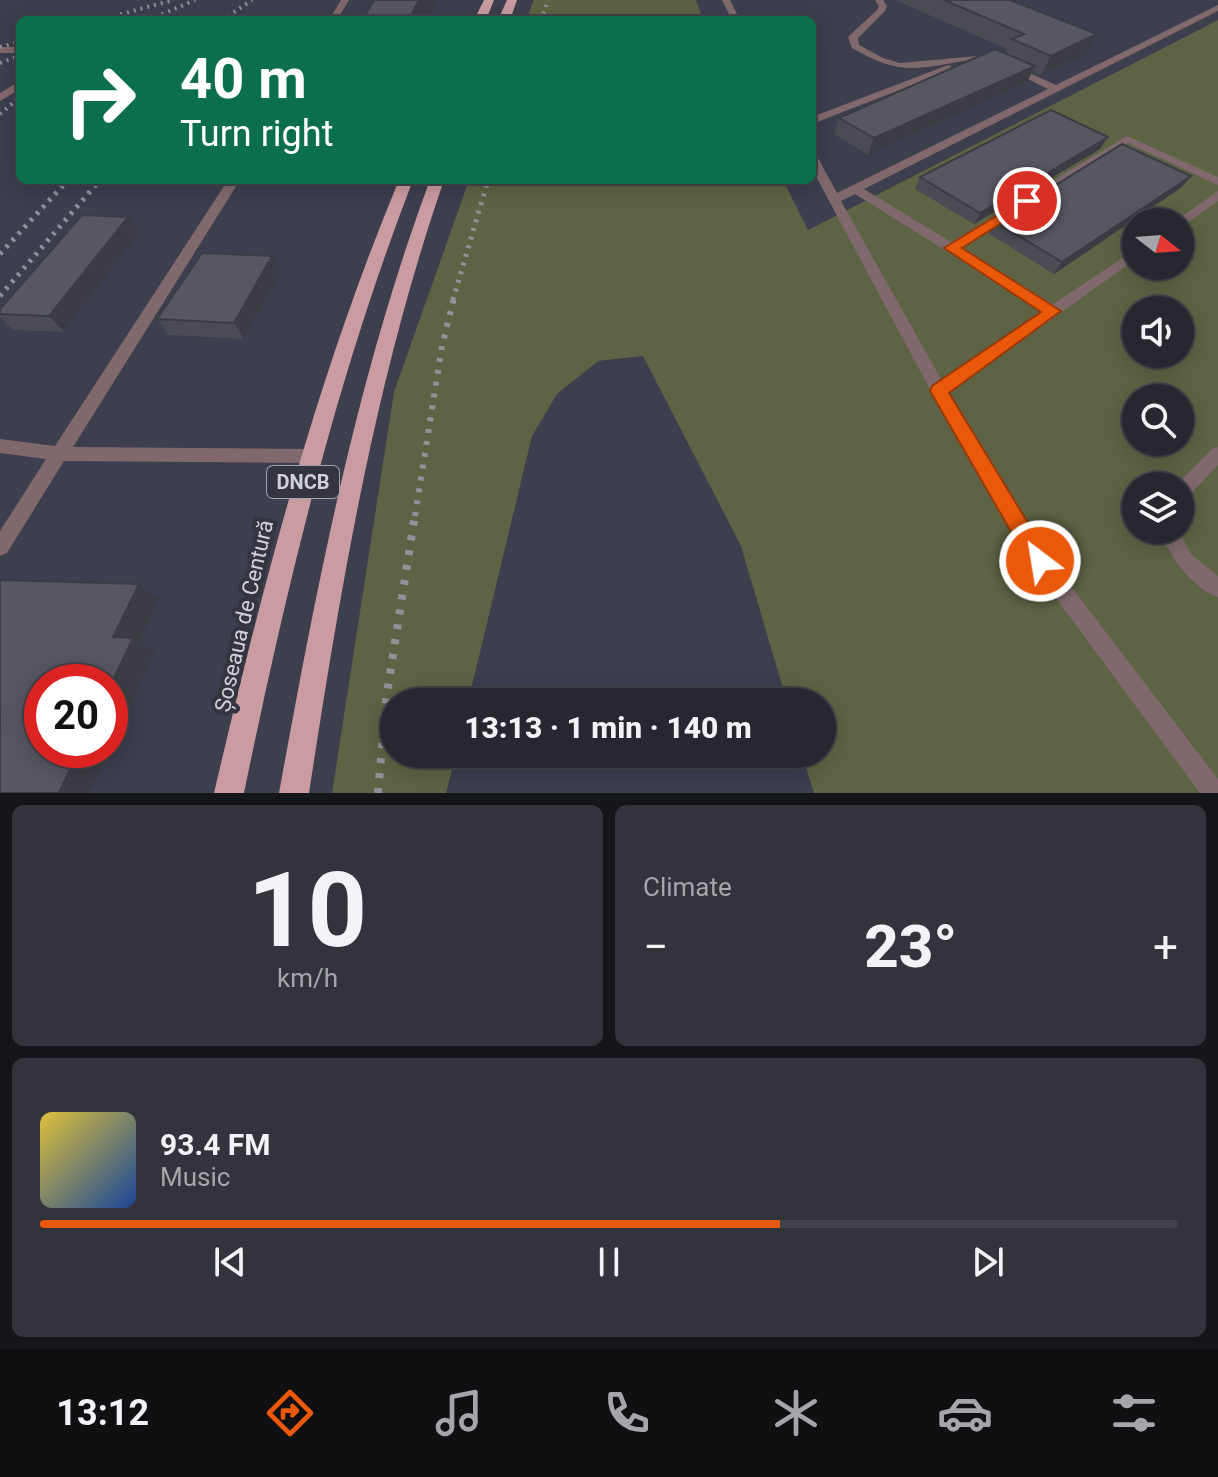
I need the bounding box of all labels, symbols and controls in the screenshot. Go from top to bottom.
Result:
text: 40 m [180,46,307,112]
icon: right [48,48,152,152]
text: Turn right [180,113,333,155]
pin [993,167,1061,235]
icon: arrive [1005,179,1049,223]
north arrow [1122,208,1194,280]
map controls [1122,208,1194,544]
button: sound [1122,296,1194,368]
button: search [1122,384,1194,456]
road number: DNCB [267,466,339,498]
button: layers [1122,472,1194,544]
street label: Șoseaua de Centură [210,518,279,715]
position arrow [998,519,1082,603]
speed limit sign: 20 [24,664,128,768]
text: 13:13 · 1 min · 140 m [464,710,752,745]
text: 10 [248,850,367,971]
text: Climate [643,872,732,902]
text: 23° [864,911,957,982]
text: − [643,921,668,973]
text: + [1153,921,1178,973]
text: km/h [277,963,338,993]
text: 93.4 FM [160,1127,271,1162]
text: Music [160,1162,230,1192]
icon: previous [208,1240,252,1284]
icon: pause [587,1240,631,1284]
icon: next [966,1240,1010,1284]
icon: directions [262,1385,318,1441]
icon: music [431,1385,487,1441]
icon: phone [599,1385,655,1441]
icon: climate [768,1385,824,1441]
icon: car [937,1385,993,1441]
icon: filters [1106,1385,1162,1441]
text: 13:12 [56,1392,149,1434]

